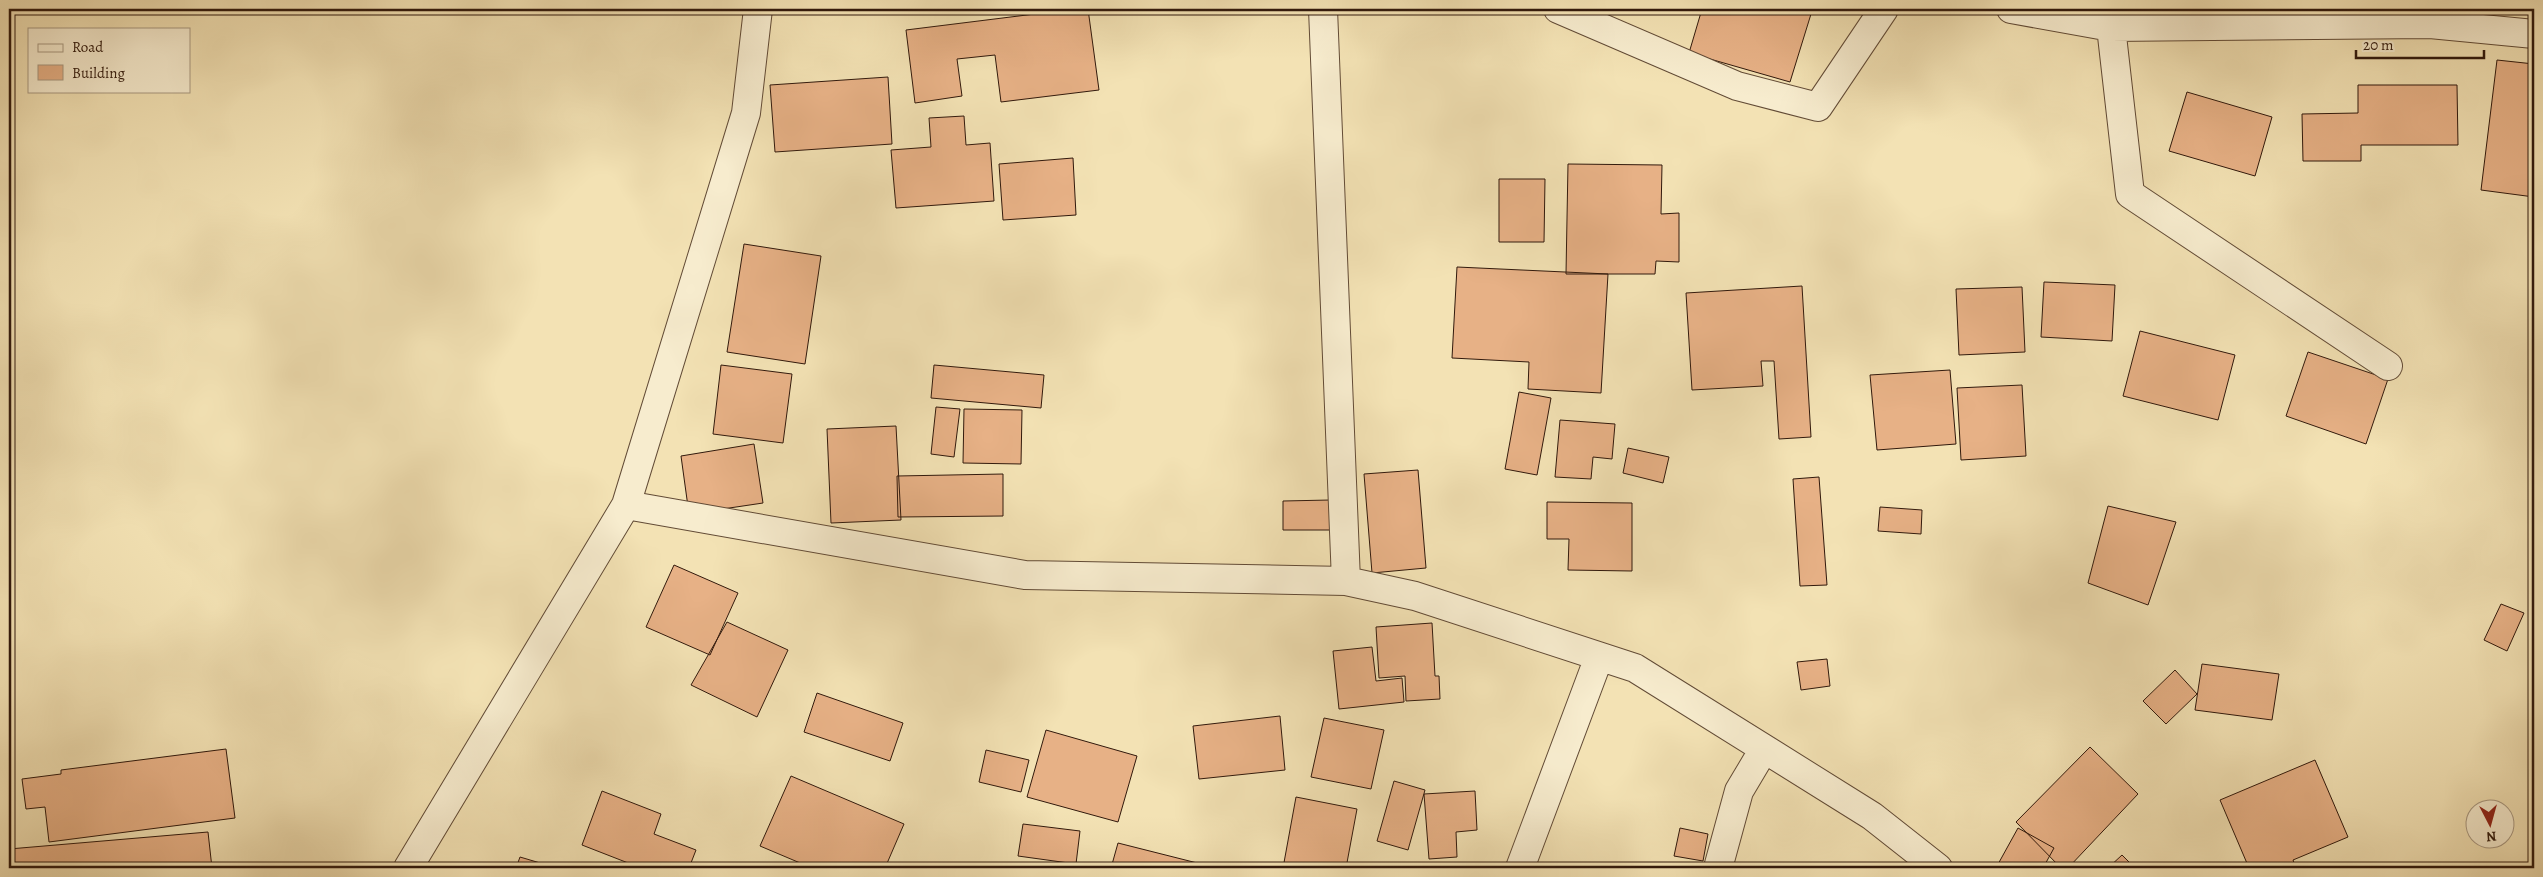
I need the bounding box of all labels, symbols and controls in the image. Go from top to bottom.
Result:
legend [28,28,190,92]
scale bar [2356,28,2483,60]
text: 20 m [2363,35,2394,55]
text: Road [72,37,104,57]
text: Building [72,63,125,83]
north arrow [2466,800,2516,850]
text: N [2485,826,2497,846]

